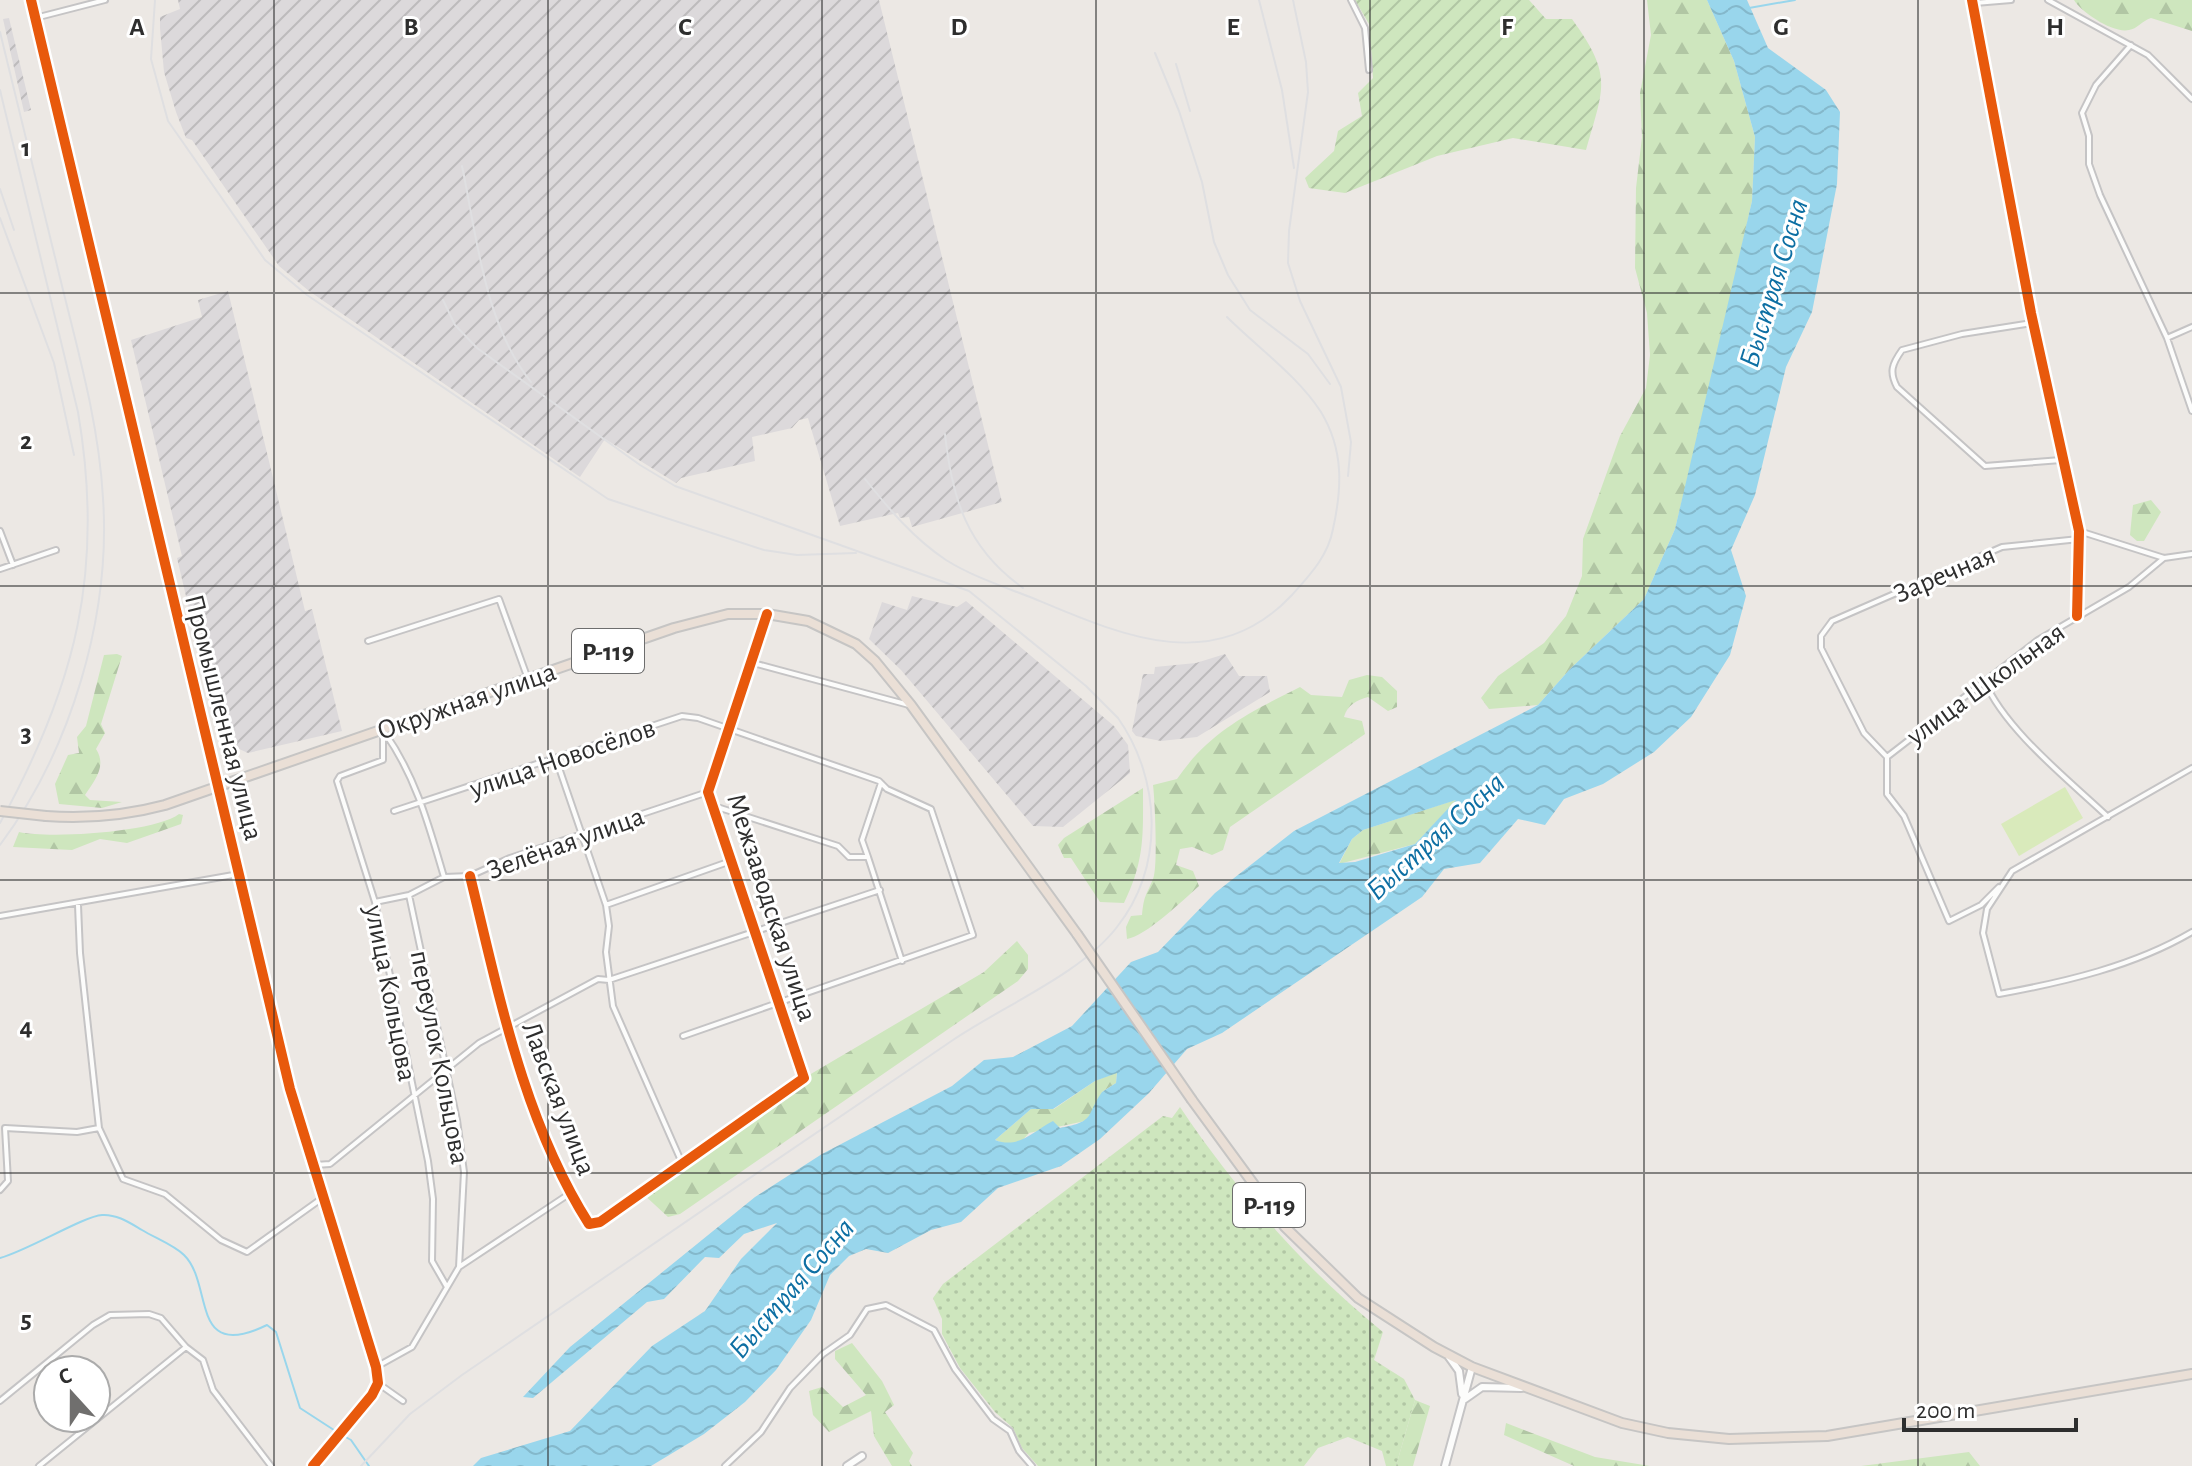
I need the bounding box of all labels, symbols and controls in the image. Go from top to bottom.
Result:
text: A [129,14,145,40]
text: B [403,14,419,40]
text: C [678,14,692,40]
text: D [950,14,968,40]
text: E [1226,14,1240,40]
text: F [1501,14,1514,40]
text: G [1773,14,1789,40]
text: H [2046,14,2064,40]
text: 1 [21,135,31,161]
water label: Быстрая Сосна [1734,195,1814,371]
text: 2 [20,428,32,454]
street label: Заречная [1890,541,2000,609]
street label: Промышленная улица [179,592,267,843]
street label: улица Школьная [1901,618,2070,752]
road number: Р-119 [572,629,644,673]
street label: Окружная улица [373,658,560,746]
street label: улица Новосёлов [465,714,659,804]
text: 3 [20,721,32,747]
water label: Быстрая Сосна [1361,767,1511,906]
street label: Межзаводская улица [721,790,821,1025]
street label: Зелёная улица [483,802,648,885]
street label: улица Кольцова [359,902,421,1084]
street label: переулок Кольцова [405,948,474,1167]
text: 4 [19,1014,33,1040]
street label: Лавская улица [516,1018,600,1179]
road number: Р-119 [1233,1183,1305,1227]
water label: Быстрая Сосна [723,1213,860,1364]
text: 5 [20,1307,32,1333]
north arrow [32,1354,112,1434]
text: С [56,1364,75,1389]
scale bar [1904,1382,2076,1432]
text: 200 m [1916,1399,1975,1423]

